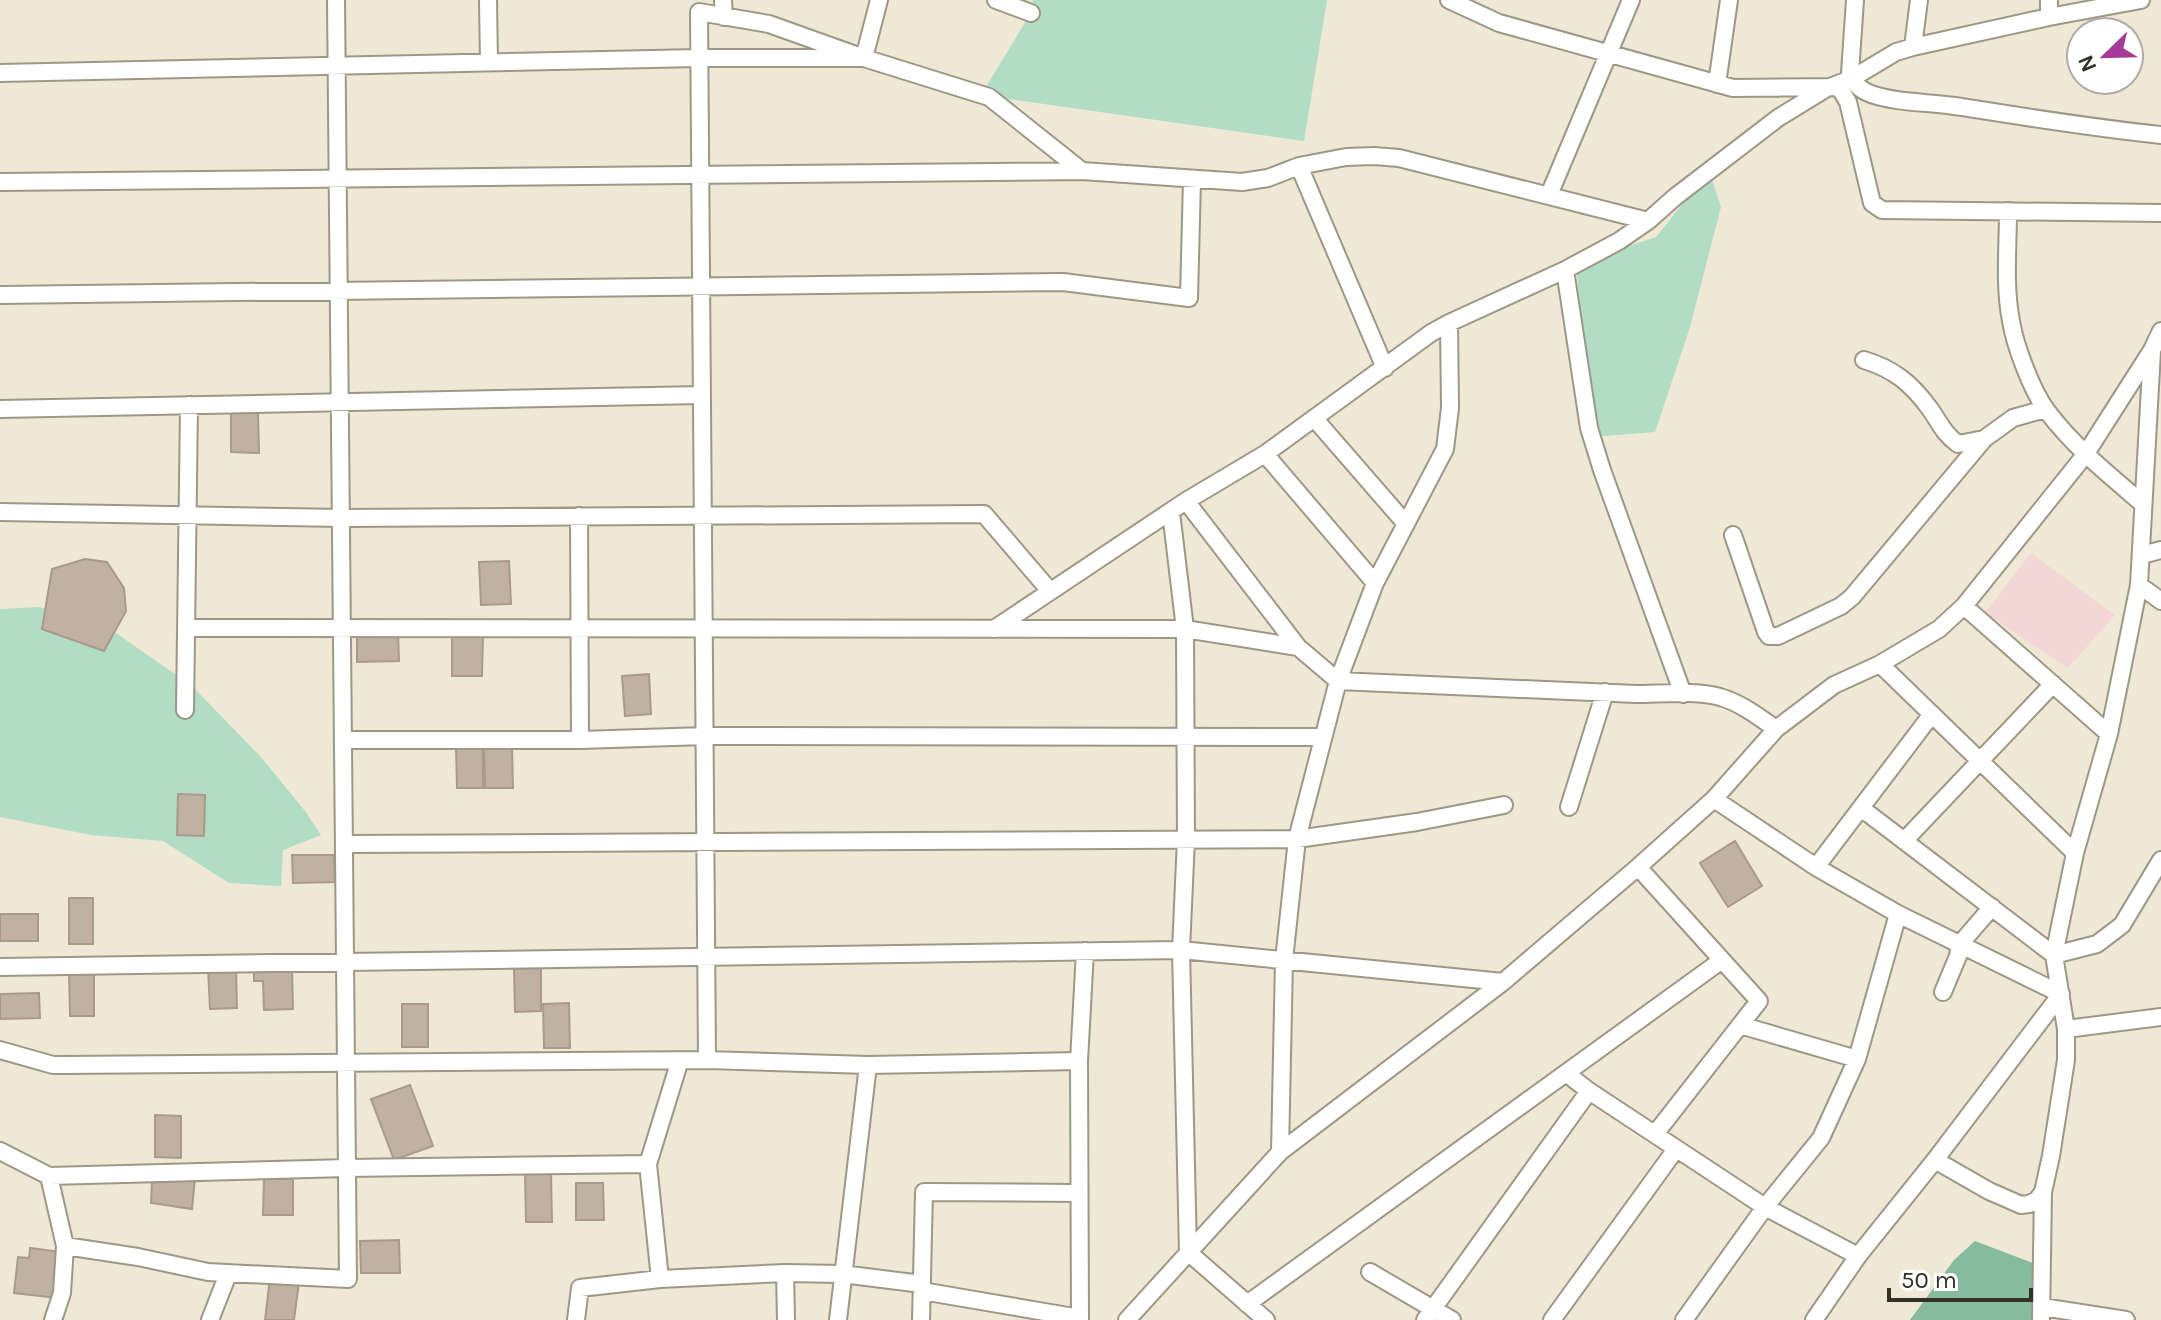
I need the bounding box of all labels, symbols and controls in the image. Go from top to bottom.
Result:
north arrow [2065,16,2145,96]
text: N [2072,51,2103,76]
scale bar [1889,1252,2031,1302]
text: 50 m [1901,1266,1957,1294]

